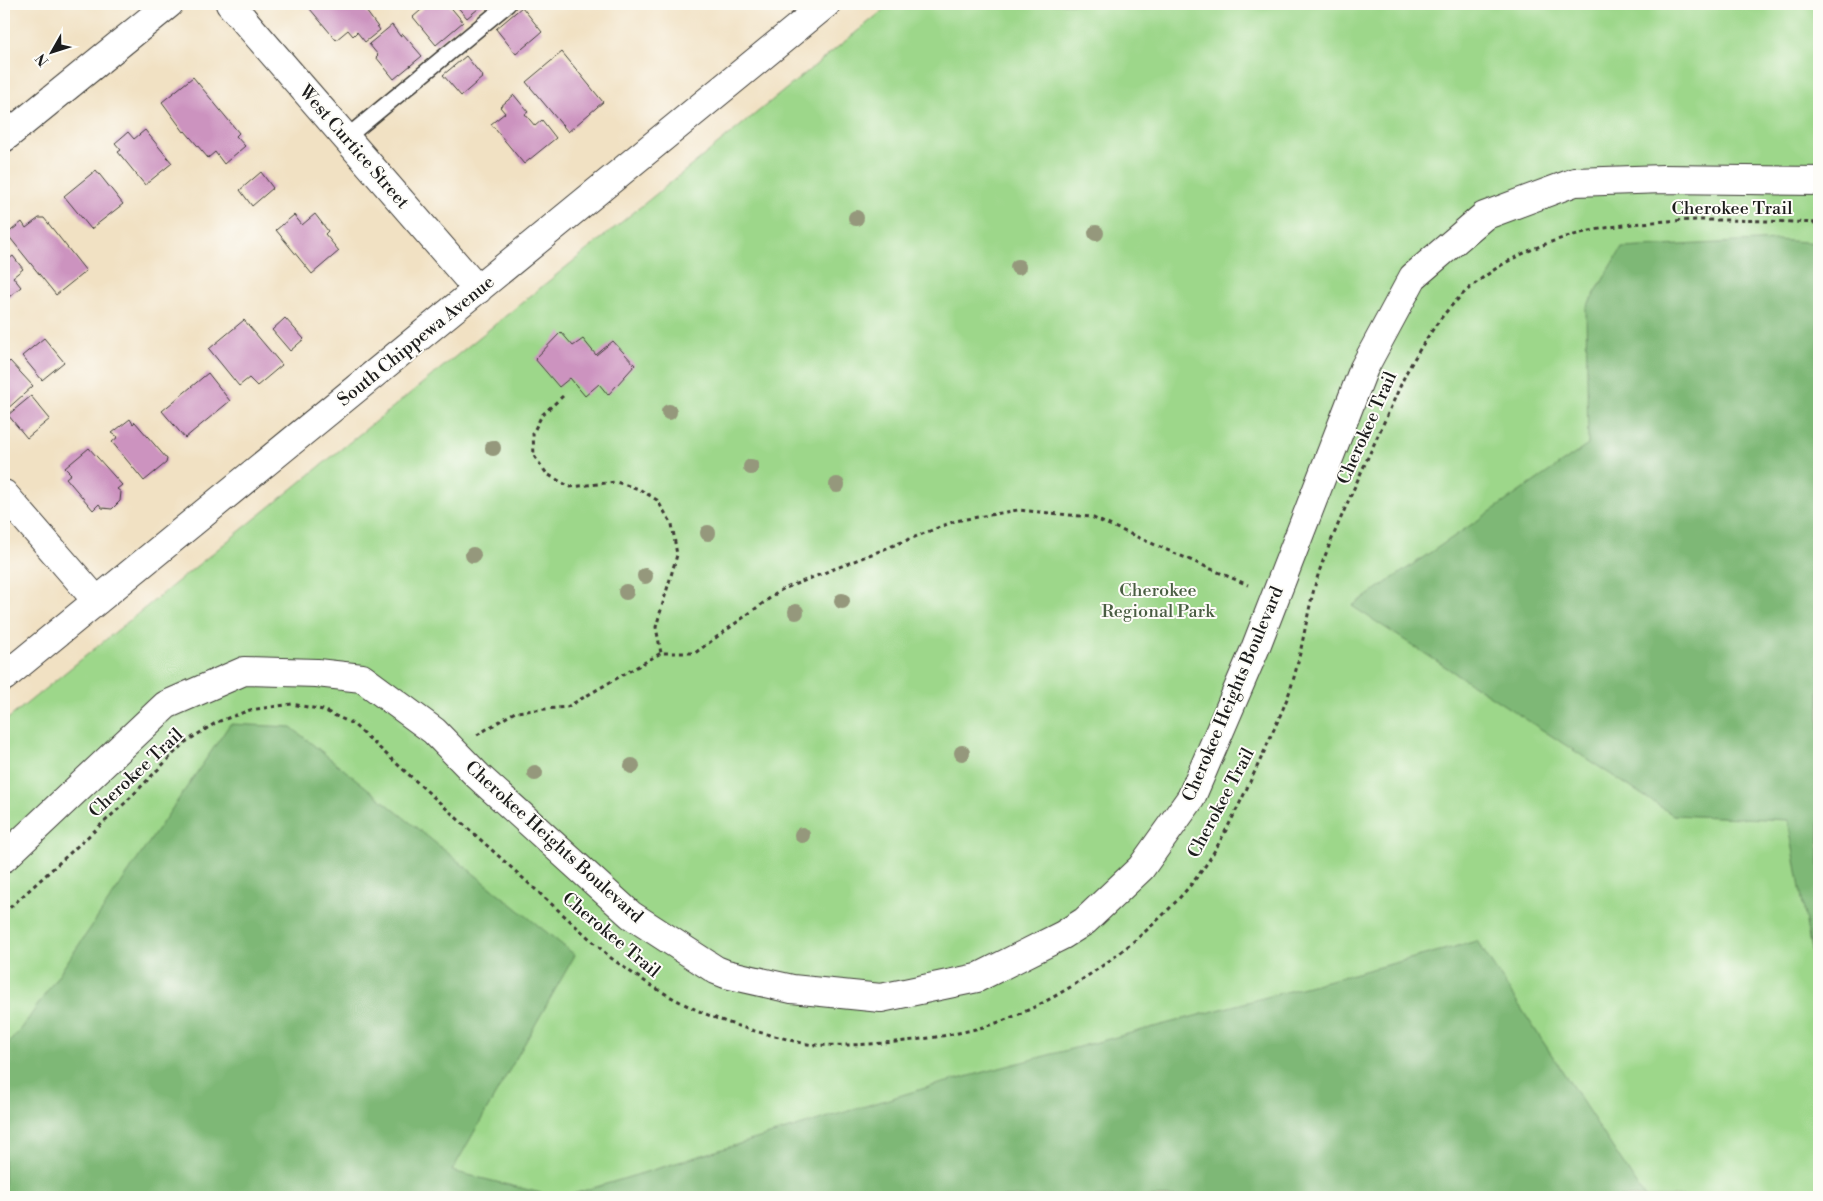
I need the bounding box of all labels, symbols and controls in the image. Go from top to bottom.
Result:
north arrow [28,28,78,78]
text: N [32,50,53,70]
street label: West Curtice Street [293,80,414,214]
street label: Cherokee Trail [1672,197,1793,220]
street label: South Chippewa Avenue [333,271,499,411]
street label: Cherokee Trail [1332,367,1402,488]
park label: Cherokee Regional Park [1101,579,1216,623]
street label: Cherokee Heights Boulevard [1177,582,1289,805]
street label: Cherokee Trail [84,723,189,823]
street label: Cherokee Trail [1182,744,1260,862]
street label: Cherokee Heights Boulevard [460,756,648,929]
street label: Cherokee Trail [557,887,665,983]

